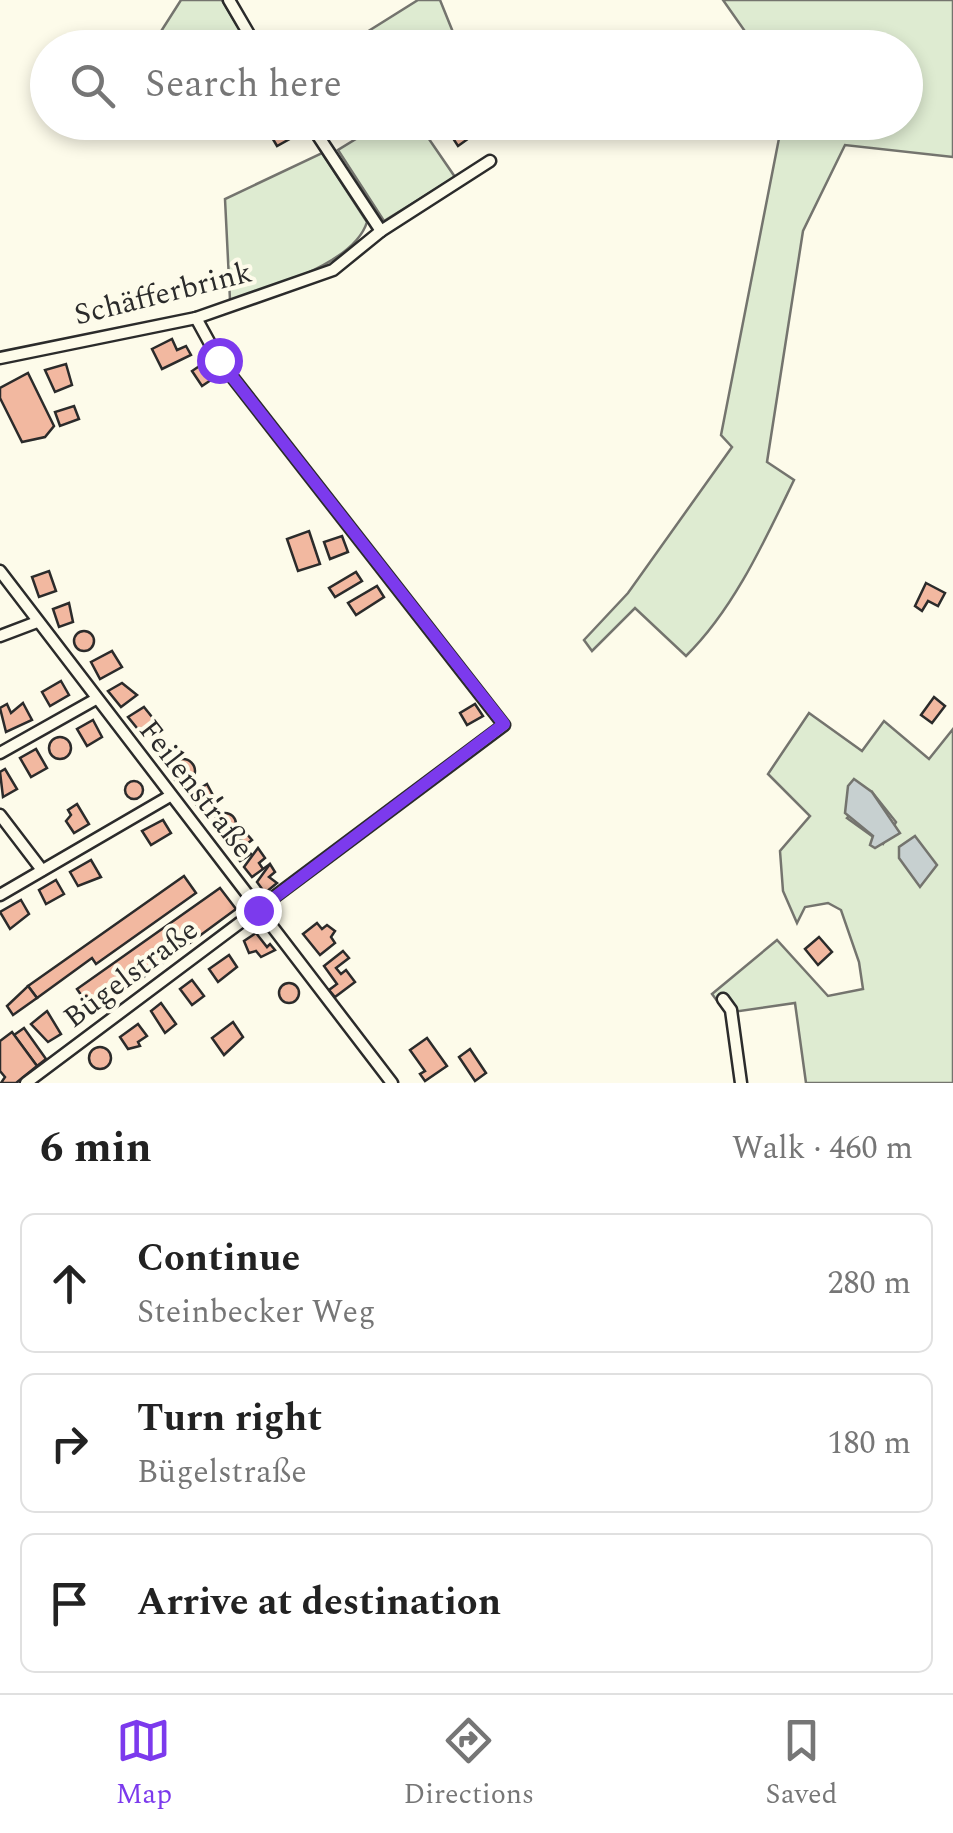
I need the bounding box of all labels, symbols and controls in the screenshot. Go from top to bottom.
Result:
search box [30,30,923,140]
text: Search here [145,56,342,114]
icon: search [65,58,120,113]
street label: Schäfferbrink [69,250,257,338]
route start [197,338,243,384]
street label: Feilenstraße [127,710,265,868]
route end [236,888,282,934]
street label: Bügelstraße [54,908,208,1040]
text: 6 min [40,1117,152,1180]
text: Walk · 460 m [732,1124,913,1173]
text: Continue [137,1230,300,1288]
icon: ahead [42,1256,97,1311]
text: 280 m [827,1259,911,1308]
text: Steinbecker Weg [137,1288,375,1337]
text: Turn right [137,1390,322,1448]
icon: right [42,1416,97,1471]
text: 180 m [827,1419,911,1468]
text: Bügelstraße [137,1448,307,1497]
text: Arrive at destination [137,1574,501,1632]
icon: arrive [42,1576,97,1631]
tab: Map [116,1713,172,1816]
tab: Directions [403,1713,534,1816]
tab: Saved [766,1713,837,1816]

